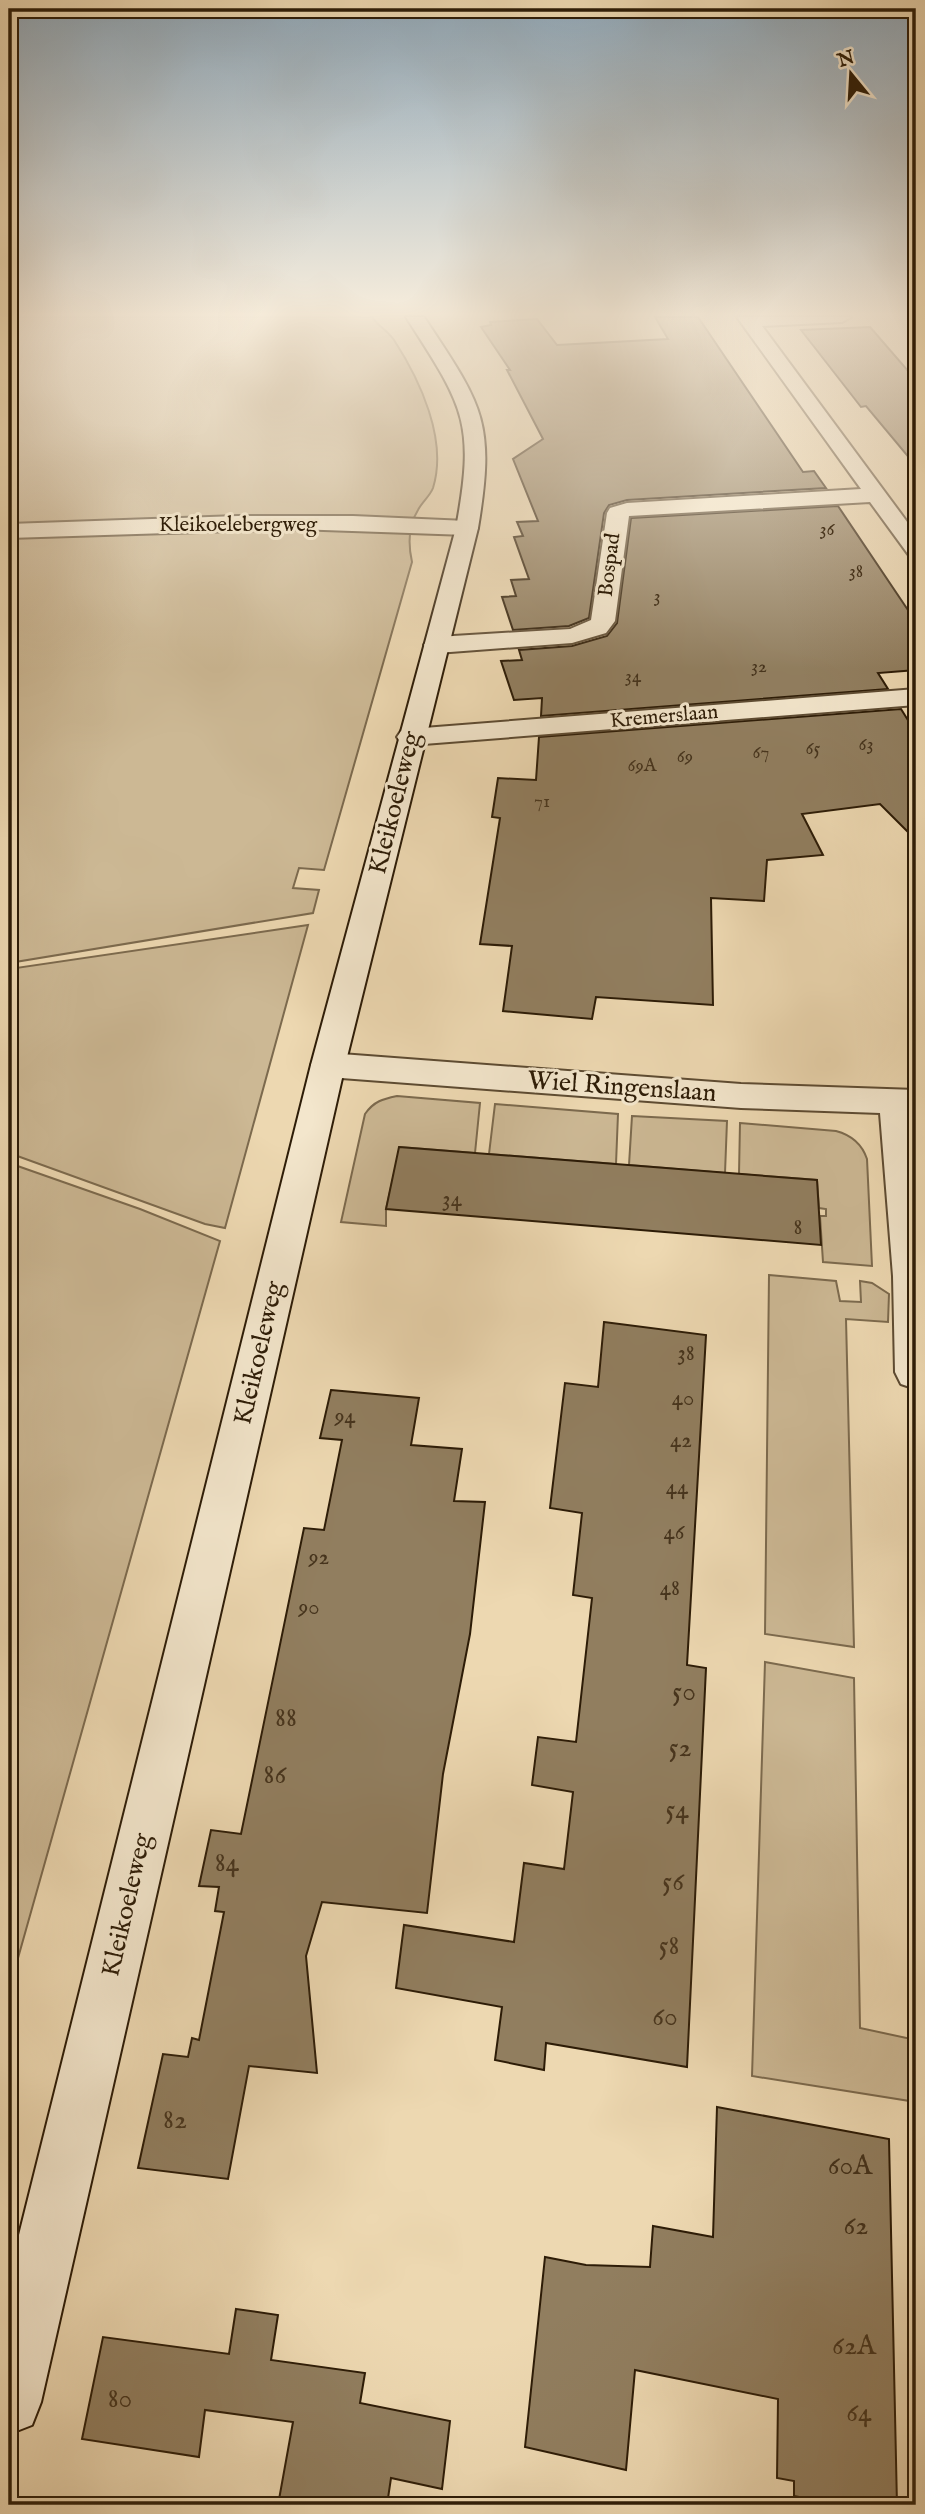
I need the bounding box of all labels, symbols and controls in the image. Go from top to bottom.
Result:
north arrow [816,38,886,108]
text: N [834,46,858,74]
street label: Kleikoelebergweg [159,512,318,539]
house number: 36 [819,518,836,542]
street label: Bospad [593,531,627,599]
house number: 38 [849,560,863,584]
house number: 3 [653,585,661,609]
house number: 32 [751,655,767,679]
house number: 34 [625,665,642,689]
street label: Kremerslaan [609,699,719,735]
street label: Kleikoeleweg [361,727,429,878]
house number: 63 [858,733,874,757]
house number: 65 [806,737,821,761]
house number: 67 [753,741,769,765]
house number: 69 [677,745,693,769]
house number: 69A [627,754,658,778]
house number: 71 [534,790,550,814]
street label: Wiel Ringenslaan [526,1064,718,1110]
house number: 34 [442,1185,463,1214]
house number: 8 [793,1213,803,1242]
street label: Kleikoeleweg [226,1277,292,1428]
house number: 38 [677,1339,695,1368]
house number: 40 [672,1384,694,1413]
house number: 94 [333,1402,356,1431]
house number: 42 [670,1426,692,1455]
house number: 44 [666,1473,689,1502]
house number: 46 [664,1518,686,1547]
house number: 92 [308,1543,329,1572]
house number: 48 [660,1574,680,1603]
house number: 90 [297,1593,320,1622]
house number: 50 [672,1675,696,1710]
house number: 88 [275,1701,297,1736]
house number: 52 [668,1731,692,1766]
house number: 86 [264,1758,288,1793]
house number: 54 [665,1793,689,1828]
street label: Kleikoeleweg [94,1829,160,1980]
house number: 84 [215,1846,240,1881]
house number: 56 [662,1865,685,1900]
house number: 58 [658,1929,680,1964]
house number: 60 [652,2000,678,2035]
house number: 82 [163,2103,187,2138]
house number: 60A [828,2149,873,2184]
house number: 62 [844,2209,868,2244]
house number: 62A [832,2329,877,2364]
house number: 80 [108,2382,132,2417]
house number: 64 [846,2396,872,2431]

